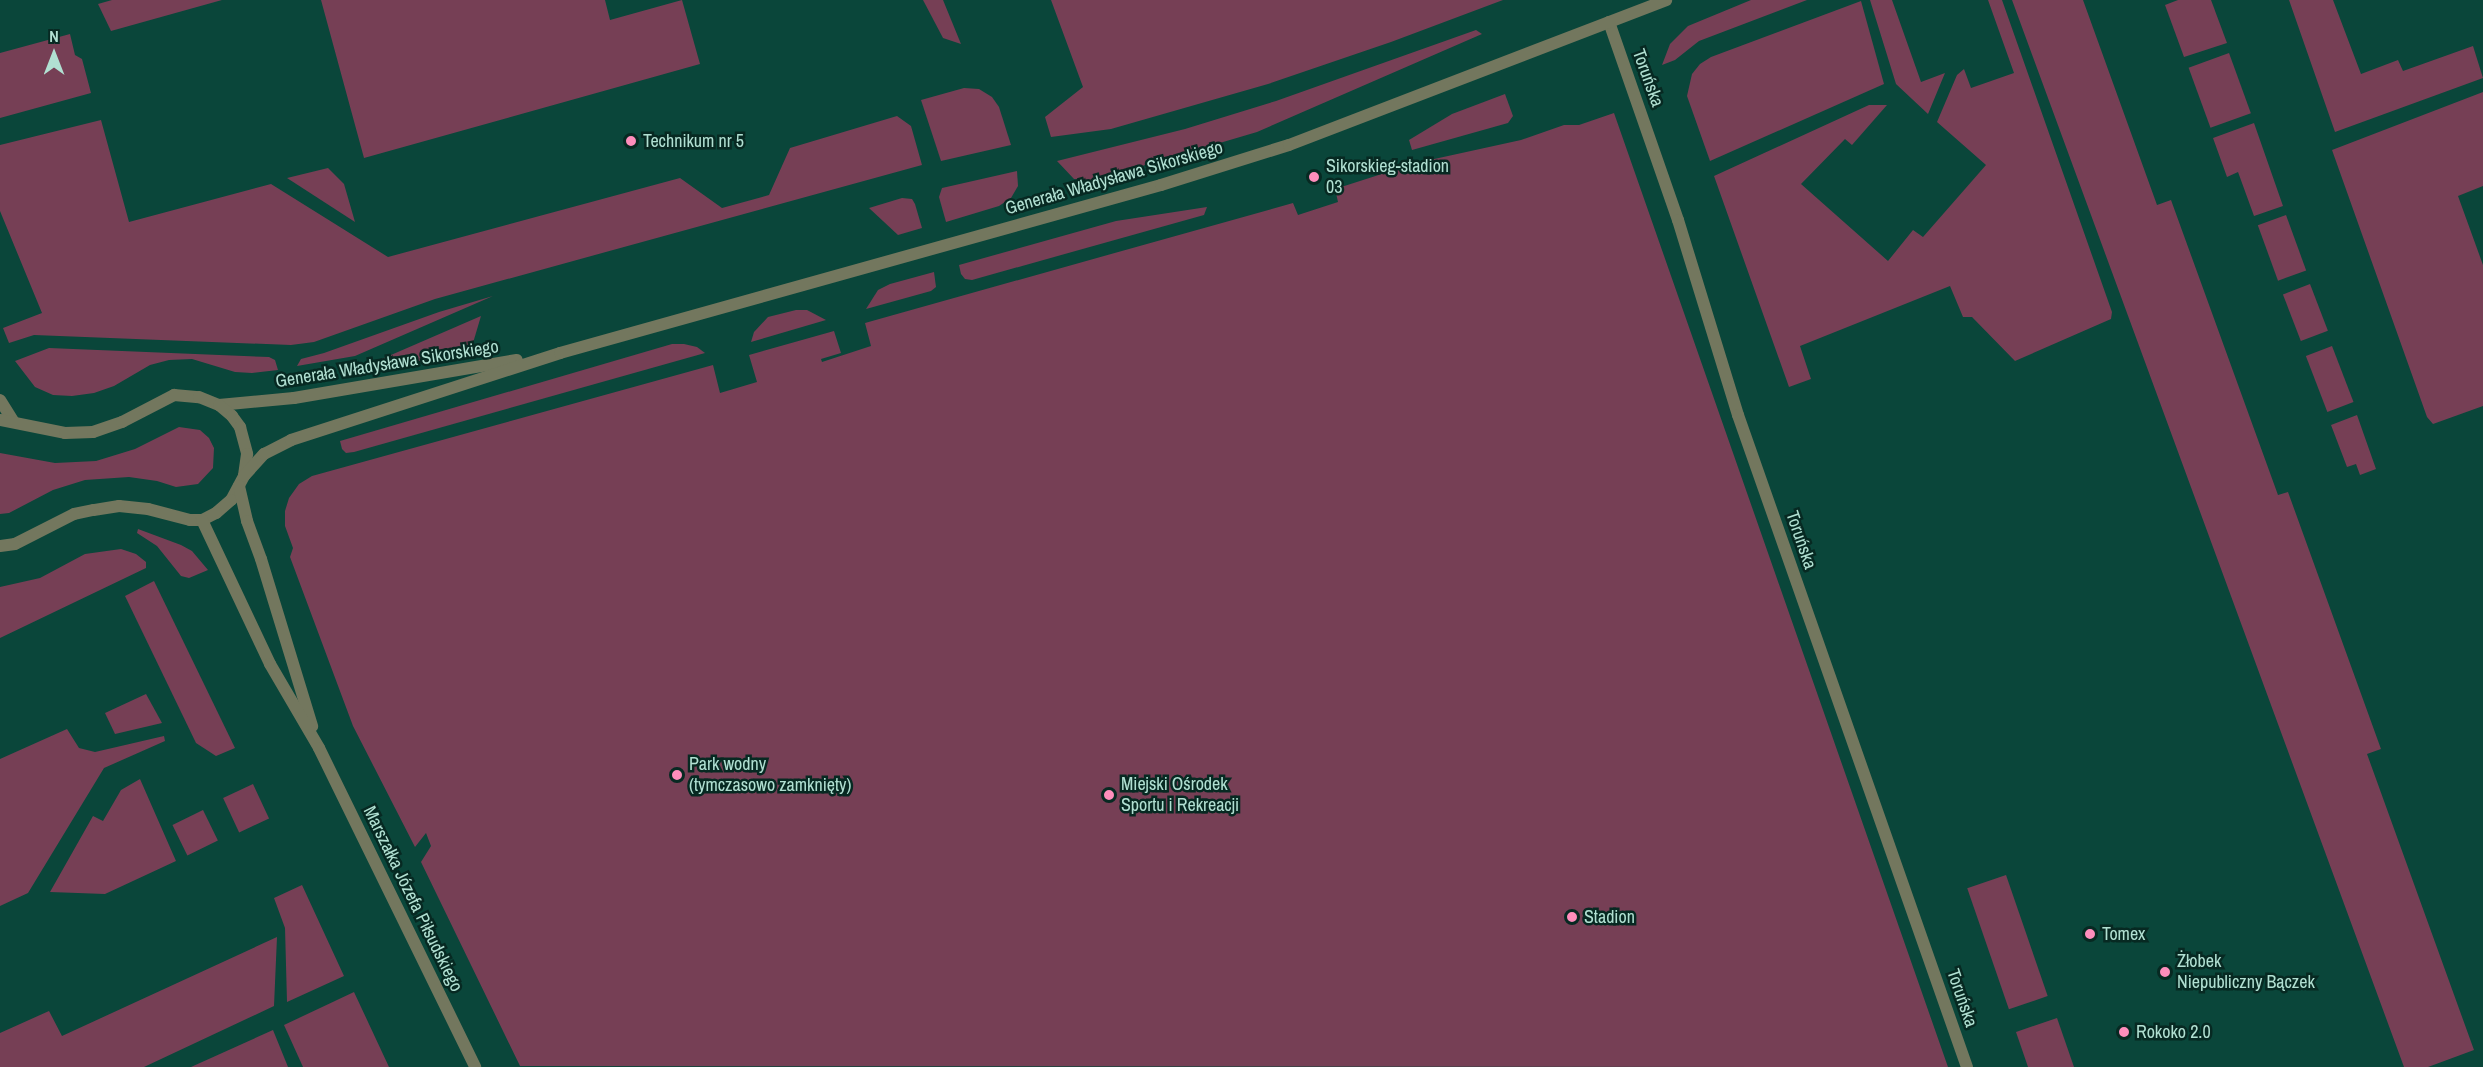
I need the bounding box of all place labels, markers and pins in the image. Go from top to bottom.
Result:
place label: Technikum nr 5 [643,130,744,152]
marker: Technikum nr 5 [624,134,638,148]
place label: Sikorskieg-stadion 03 [1326,156,1449,198]
marker: Sikorskieg-stadion 03 [1307,170,1321,184]
place label: Park wodny (tymczasowo zamknięty) [689,754,851,796]
marker: Park wodny (tymczasowo zamknięty) [670,768,684,782]
place label: Miejski Ośrodek Sportu i Rekreacji [1121,774,1239,816]
marker: Miejski Ośrodek Sportu i Rekreacji [1102,788,1116,802]
place label: Stadion [1584,906,1635,928]
marker: Stadion [1565,910,1579,924]
place label: Tomex [2102,923,2145,945]
marker: Tomex [2083,927,2097,941]
place label: Żłobek Niepubliczny Bączek [2177,951,2315,994]
marker: Żłobek Niepubliczny Bączek [2158,965,2172,979]
place label: Rokoko 2.0 [2136,1021,2211,1043]
marker: Rokoko 2.0 [2117,1025,2131,1039]

